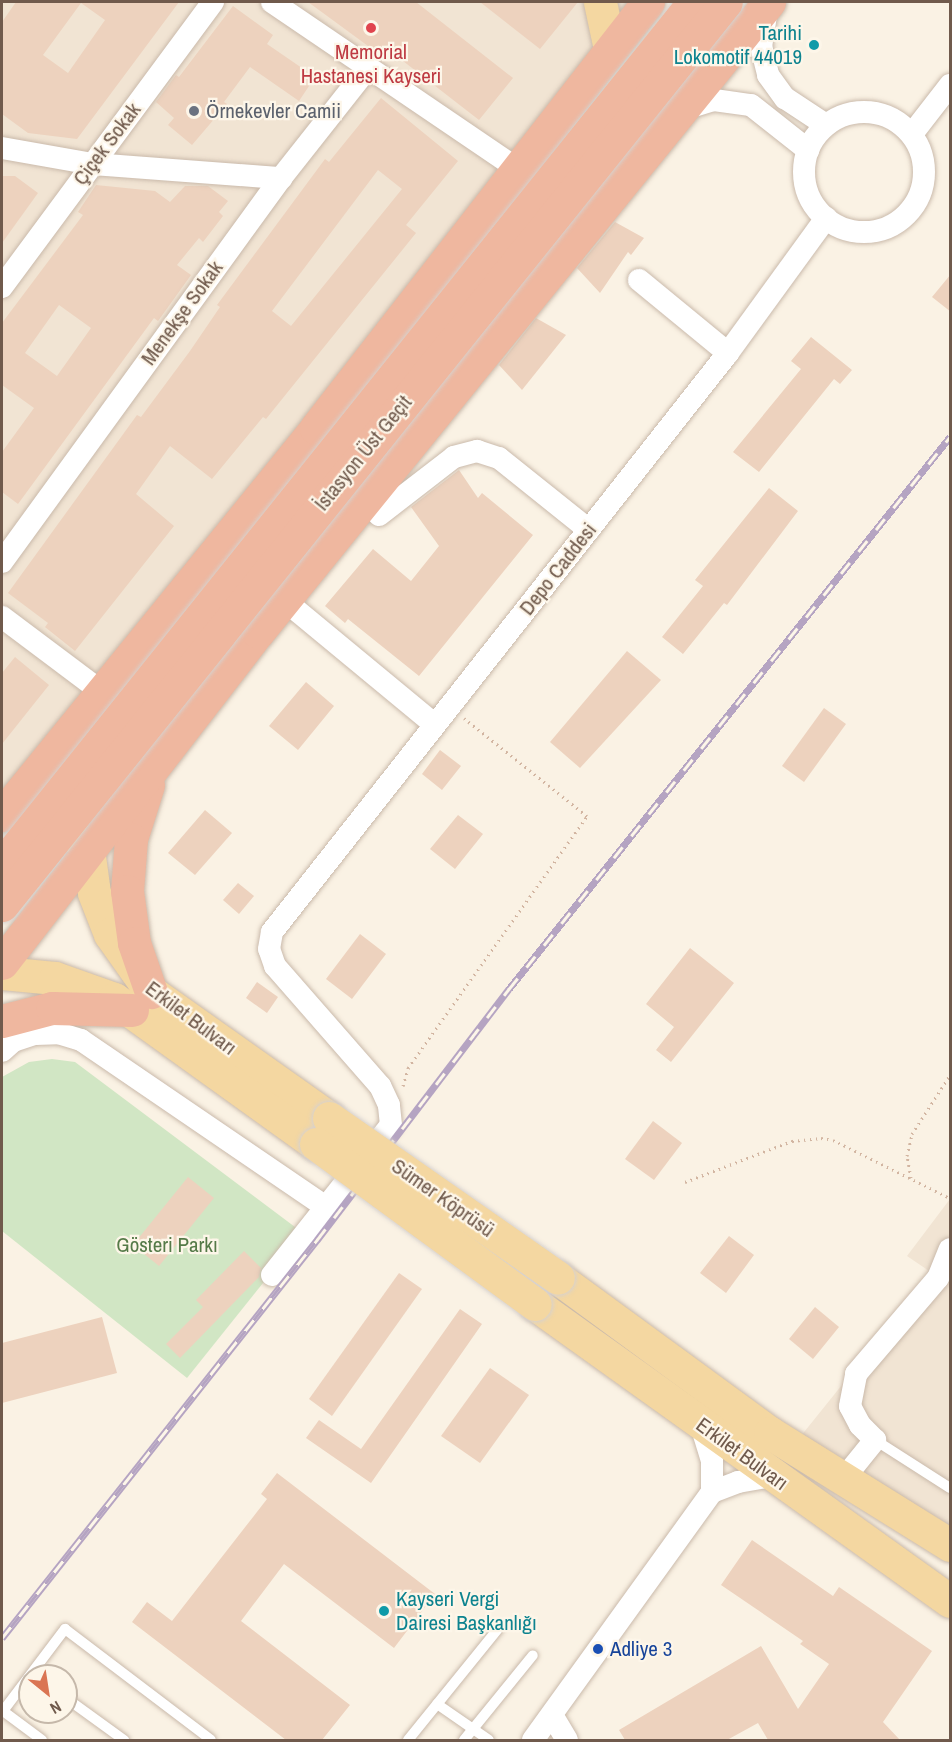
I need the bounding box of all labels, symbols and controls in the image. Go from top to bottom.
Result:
marker: Memorial Hastanesi Kayseri [362,19,380,37]
place label: Tarihi Lokomotif 44019 [674,20,802,70]
marker: Tarihi Lokomotif 44019 [807,38,821,52]
place label: Memorial Hastanesi Kayseri [301,39,441,89]
street label: Çiçek Sokak [68,98,146,190]
place label: Örnekevler Camii [206,98,341,124]
marker: Örnekevler Camii [187,104,201,118]
street label: Menekşe Sokak [136,256,228,370]
street label: İstasyon Üst Geçit [309,390,417,516]
street label: Depo Caddesi [514,518,602,620]
street label: Erkilet Bulvarı [141,976,241,1060]
street label: Sümer Köprüsü [387,1153,499,1243]
park label: Gösteri Parkı [116,1232,218,1258]
street label: Erkilet Bulvarı [691,1412,793,1496]
place label: Kayseri Vergi Dairesi Başkanlığı [396,1586,537,1636]
marker: Kayseri Vergi Dairesi Başkanlığı [377,1604,391,1618]
place label: Adliye 3 [610,1636,672,1662]
marker: Adliye 3 [591,1642,605,1656]
north arrow [18,1664,78,1724]
text: N [46,1696,66,1720]

